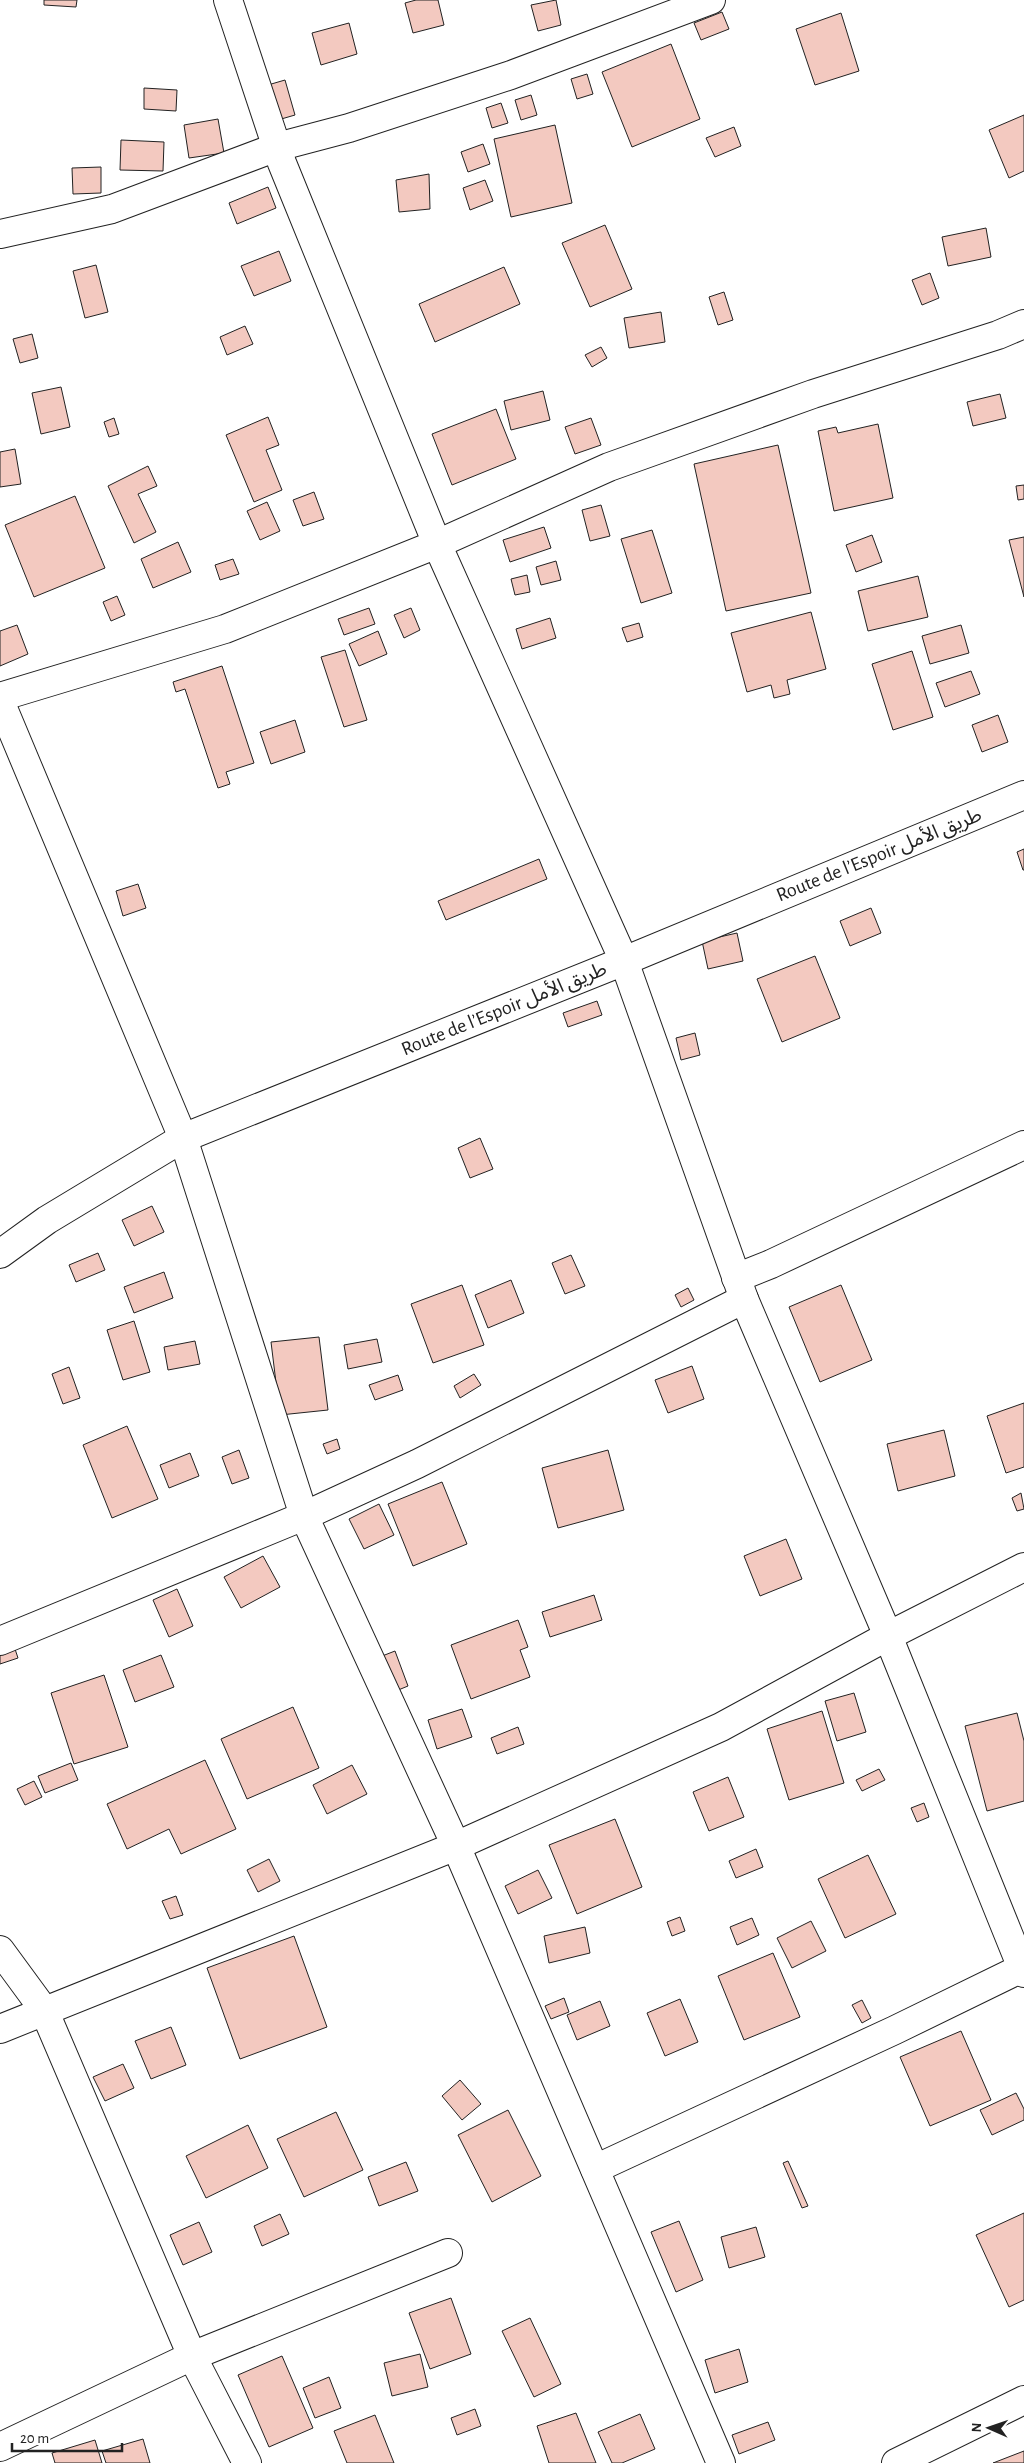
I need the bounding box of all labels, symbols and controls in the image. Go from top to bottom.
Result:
street label: Route de l’Espoir طريق الأمل [773,804,985,907]
street label: Route de l’Espoir طريق الأمل [398,958,610,1061]
north arrow [964,2403,1014,2453]
scale bar [12,2420,122,2452]
text: N [970,2422,984,2433]
text: 20 m [20,2431,49,2446]

